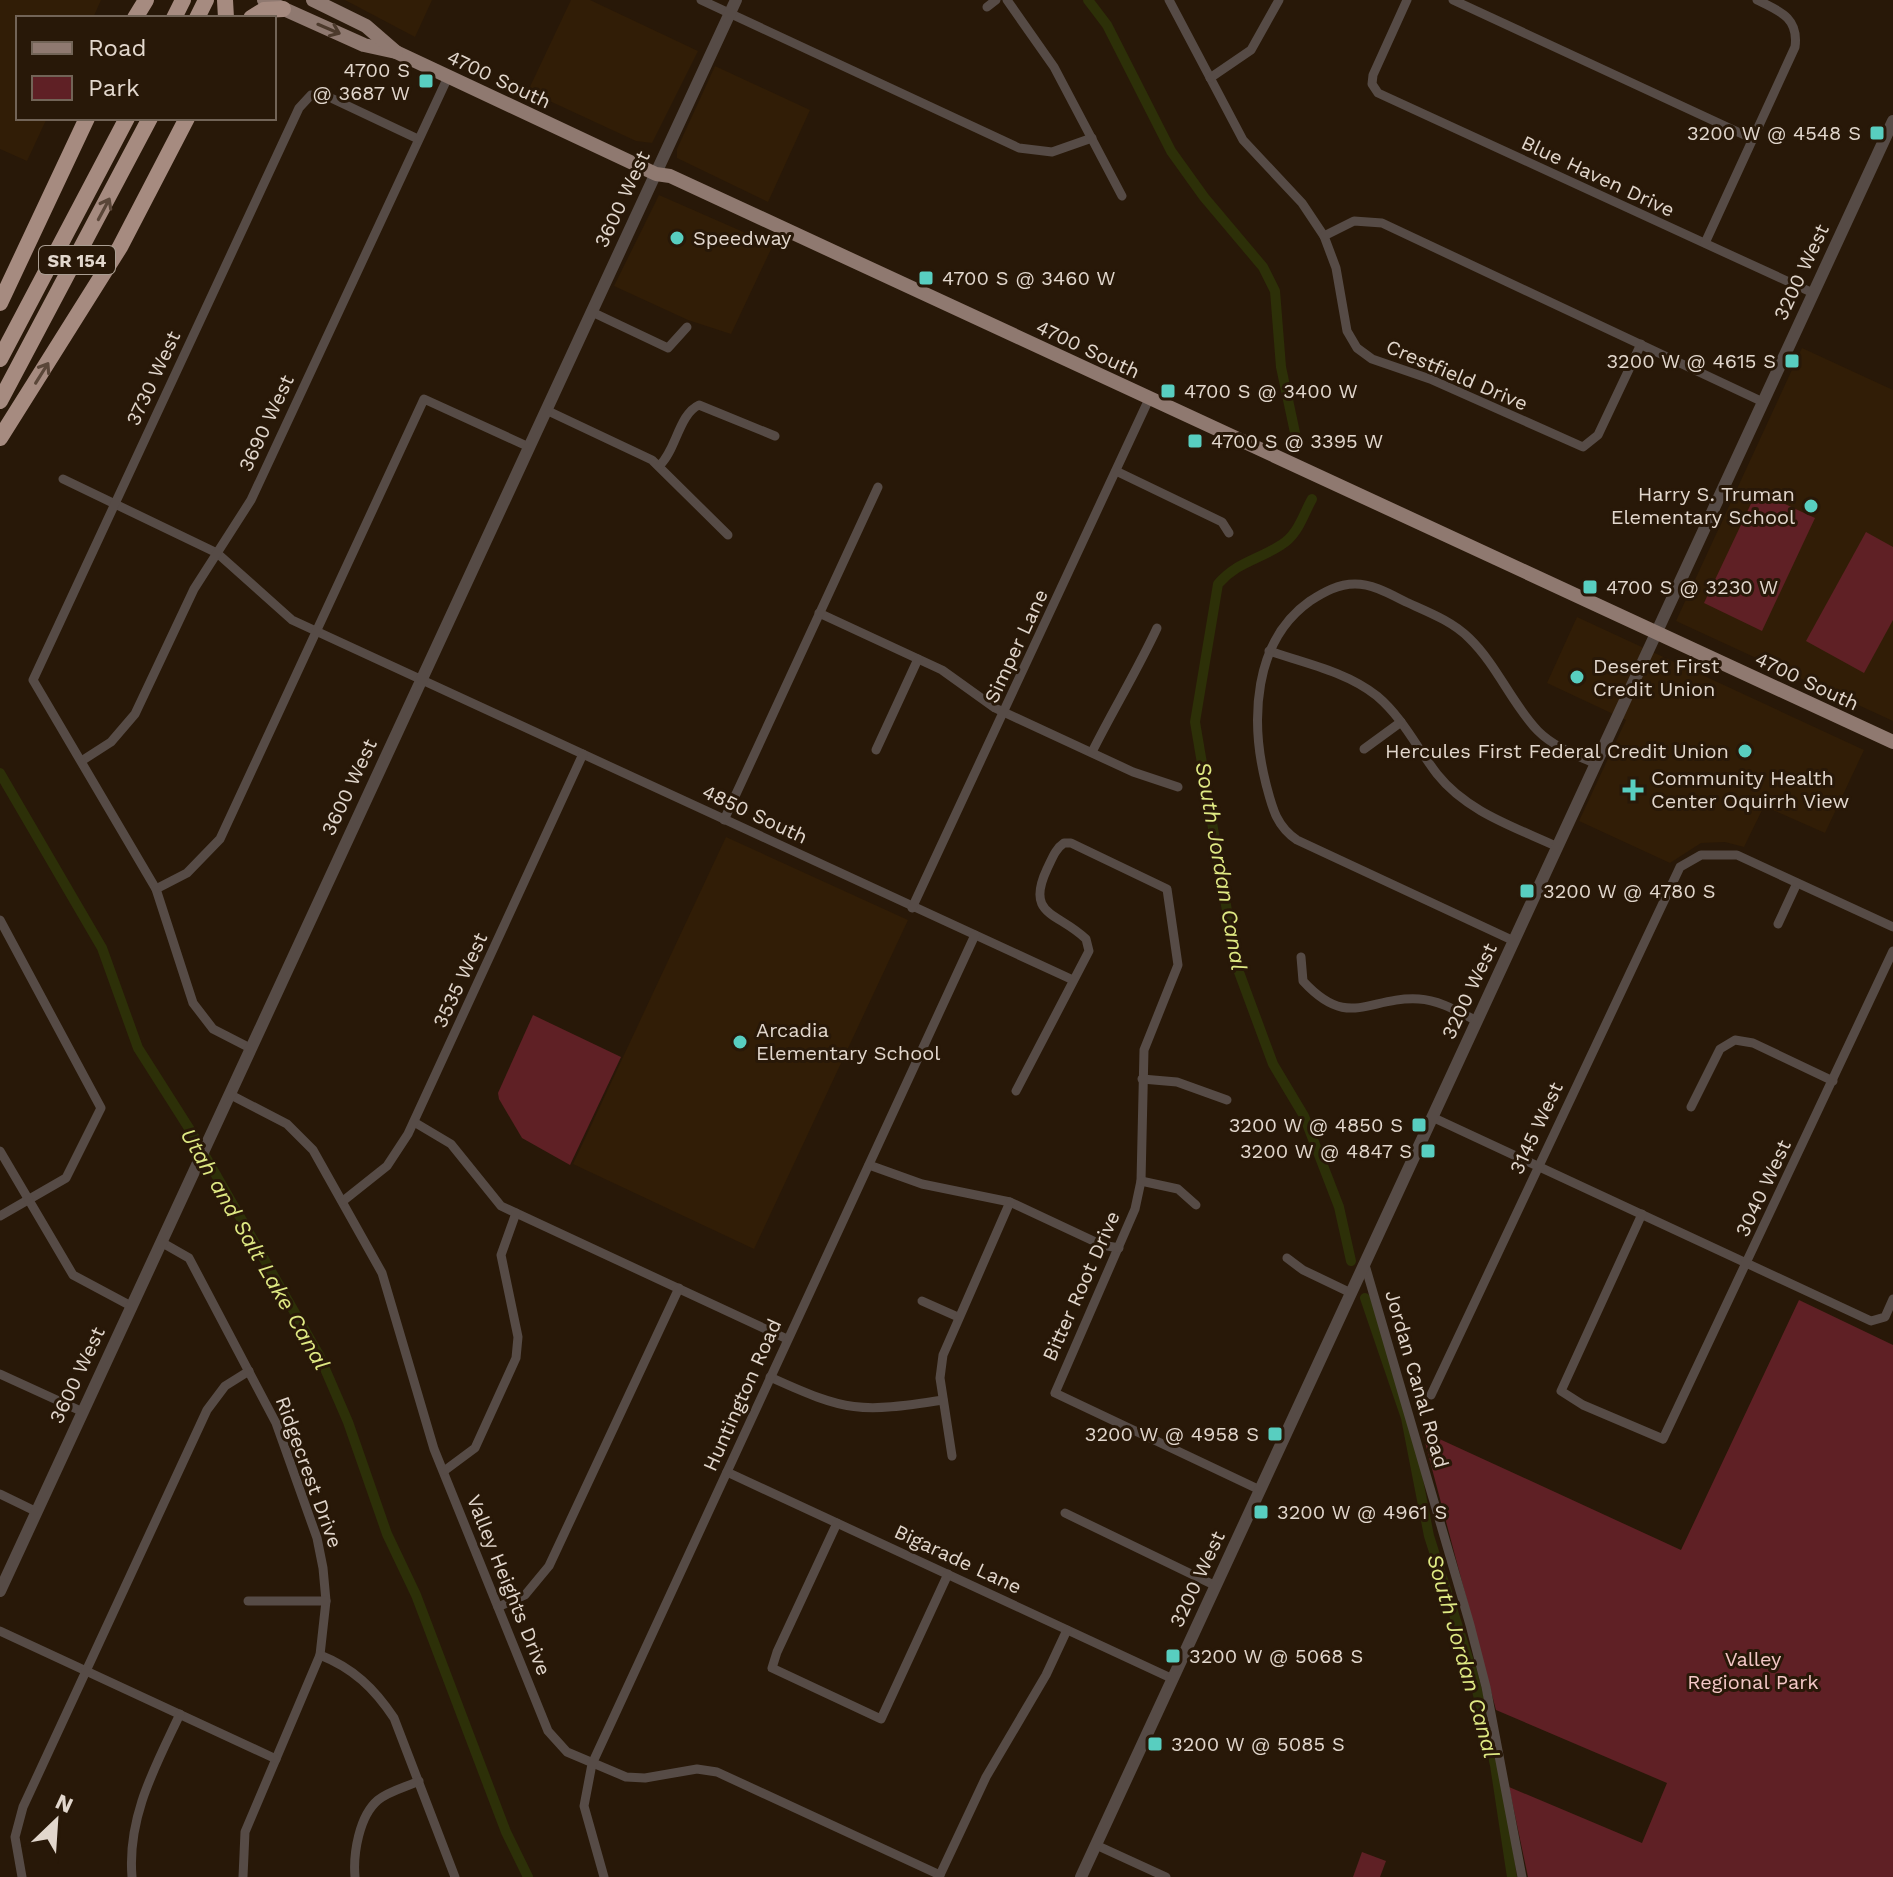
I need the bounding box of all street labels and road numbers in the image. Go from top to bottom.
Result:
street label: 4700 South [443,45,555,113]
street label: Blue Haven Drive [1518,130,1678,222]
street label: 3600 West [589,146,655,251]
street label: 3200 West [1768,219,1834,324]
road number: SR 154 [39,246,115,274]
street label: 4700 South [1032,315,1144,383]
street label: 3730 West [121,326,186,429]
street label: Crestfield Drive [1383,334,1531,416]
street label: 3690 West [233,370,299,475]
street label: Simper Lane [979,585,1053,707]
street label: 4700 South [1751,647,1863,715]
street label: 3600 West [316,734,382,839]
street label: 4850 South [699,779,811,849]
street label: 3535 West [428,928,493,1031]
street label: 3200 West [1436,938,1502,1043]
street label: 3145 West [1504,1078,1568,1178]
street label: 3040 West [1730,1135,1796,1240]
street label: Bitter Root Drive [1037,1207,1125,1365]
street label: Jordan Canal Road [1380,1287,1454,1471]
street label: Huntington Road [698,1315,786,1475]
street label: 3600 West [44,1322,110,1427]
street label: Ridgecrest Drive [270,1393,348,1551]
street label: Valley Heights Drive [462,1491,556,1679]
street label: Bigarade Lane [891,1519,1025,1599]
street label: 3200 West [1164,1526,1230,1631]

